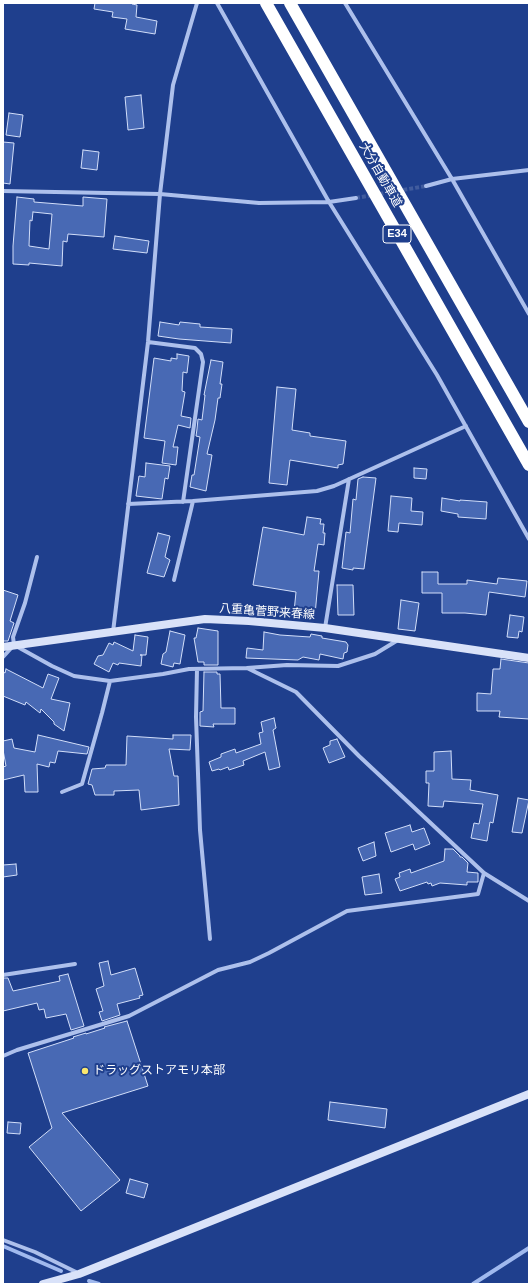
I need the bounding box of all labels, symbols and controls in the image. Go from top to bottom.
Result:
street label: 大分自動車道 [356,140,404,210]
road number: E34 [383,225,411,243]
street label: 八重亀菅野来春線 [219,601,315,623]
place label: ドラッグストアモリ本部 [93,1064,225,1078]
marker: ドラッグストアモリ本部 [80,1066,90,1076]

